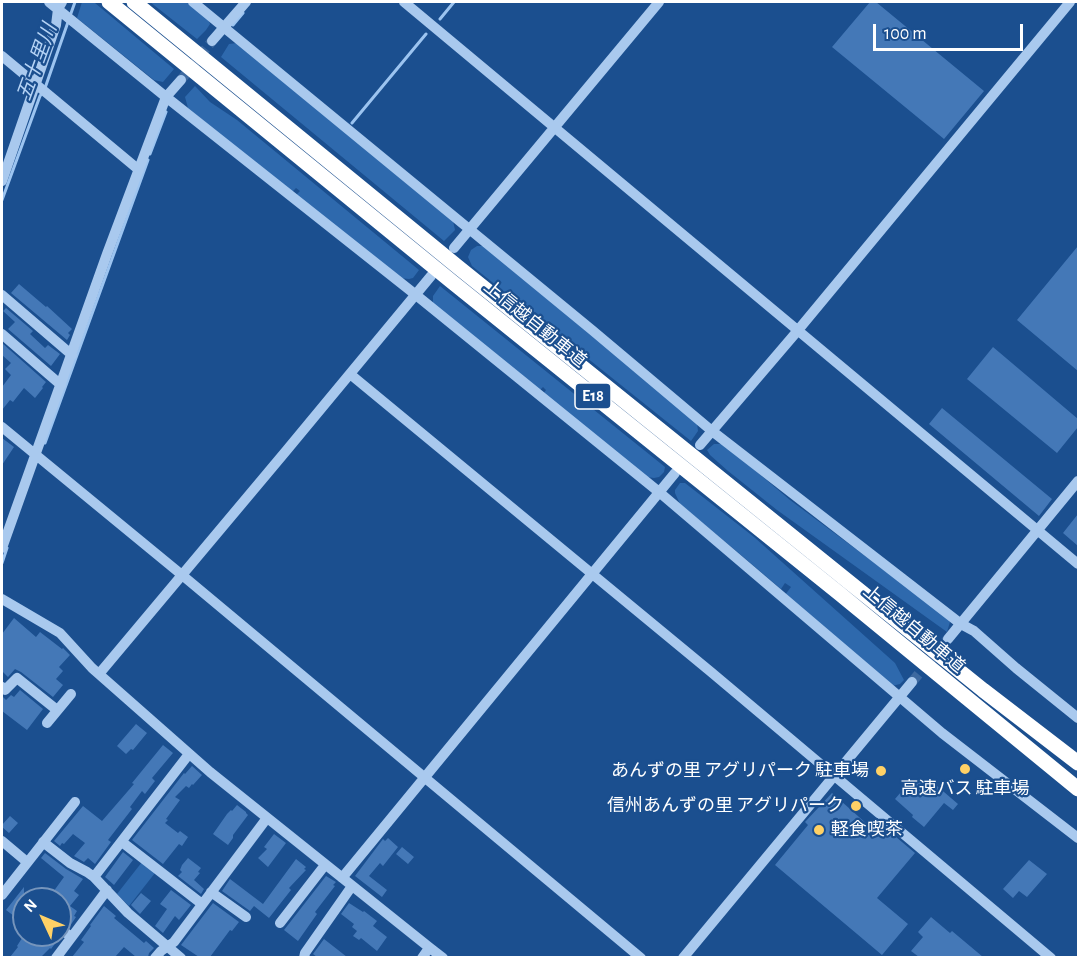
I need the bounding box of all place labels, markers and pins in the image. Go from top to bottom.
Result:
place label: あんずの里 アグリパーク 駐車場 [611,760,869,782]
marker: 高速バス 駐車場 [958,762,972,776]
marker: あんずの里 アグリパーク 駐車場 [874,764,888,778]
place label: 高速バス 駐車場 [901,778,1029,800]
place label: 信州あんずの里 アグリパーク [607,795,844,817]
marker: 信州あんずの里 アグリパーク [849,799,863,813]
place label: 軽食喫茶 [831,819,903,841]
marker: 軽食喫茶 [812,823,826,837]

